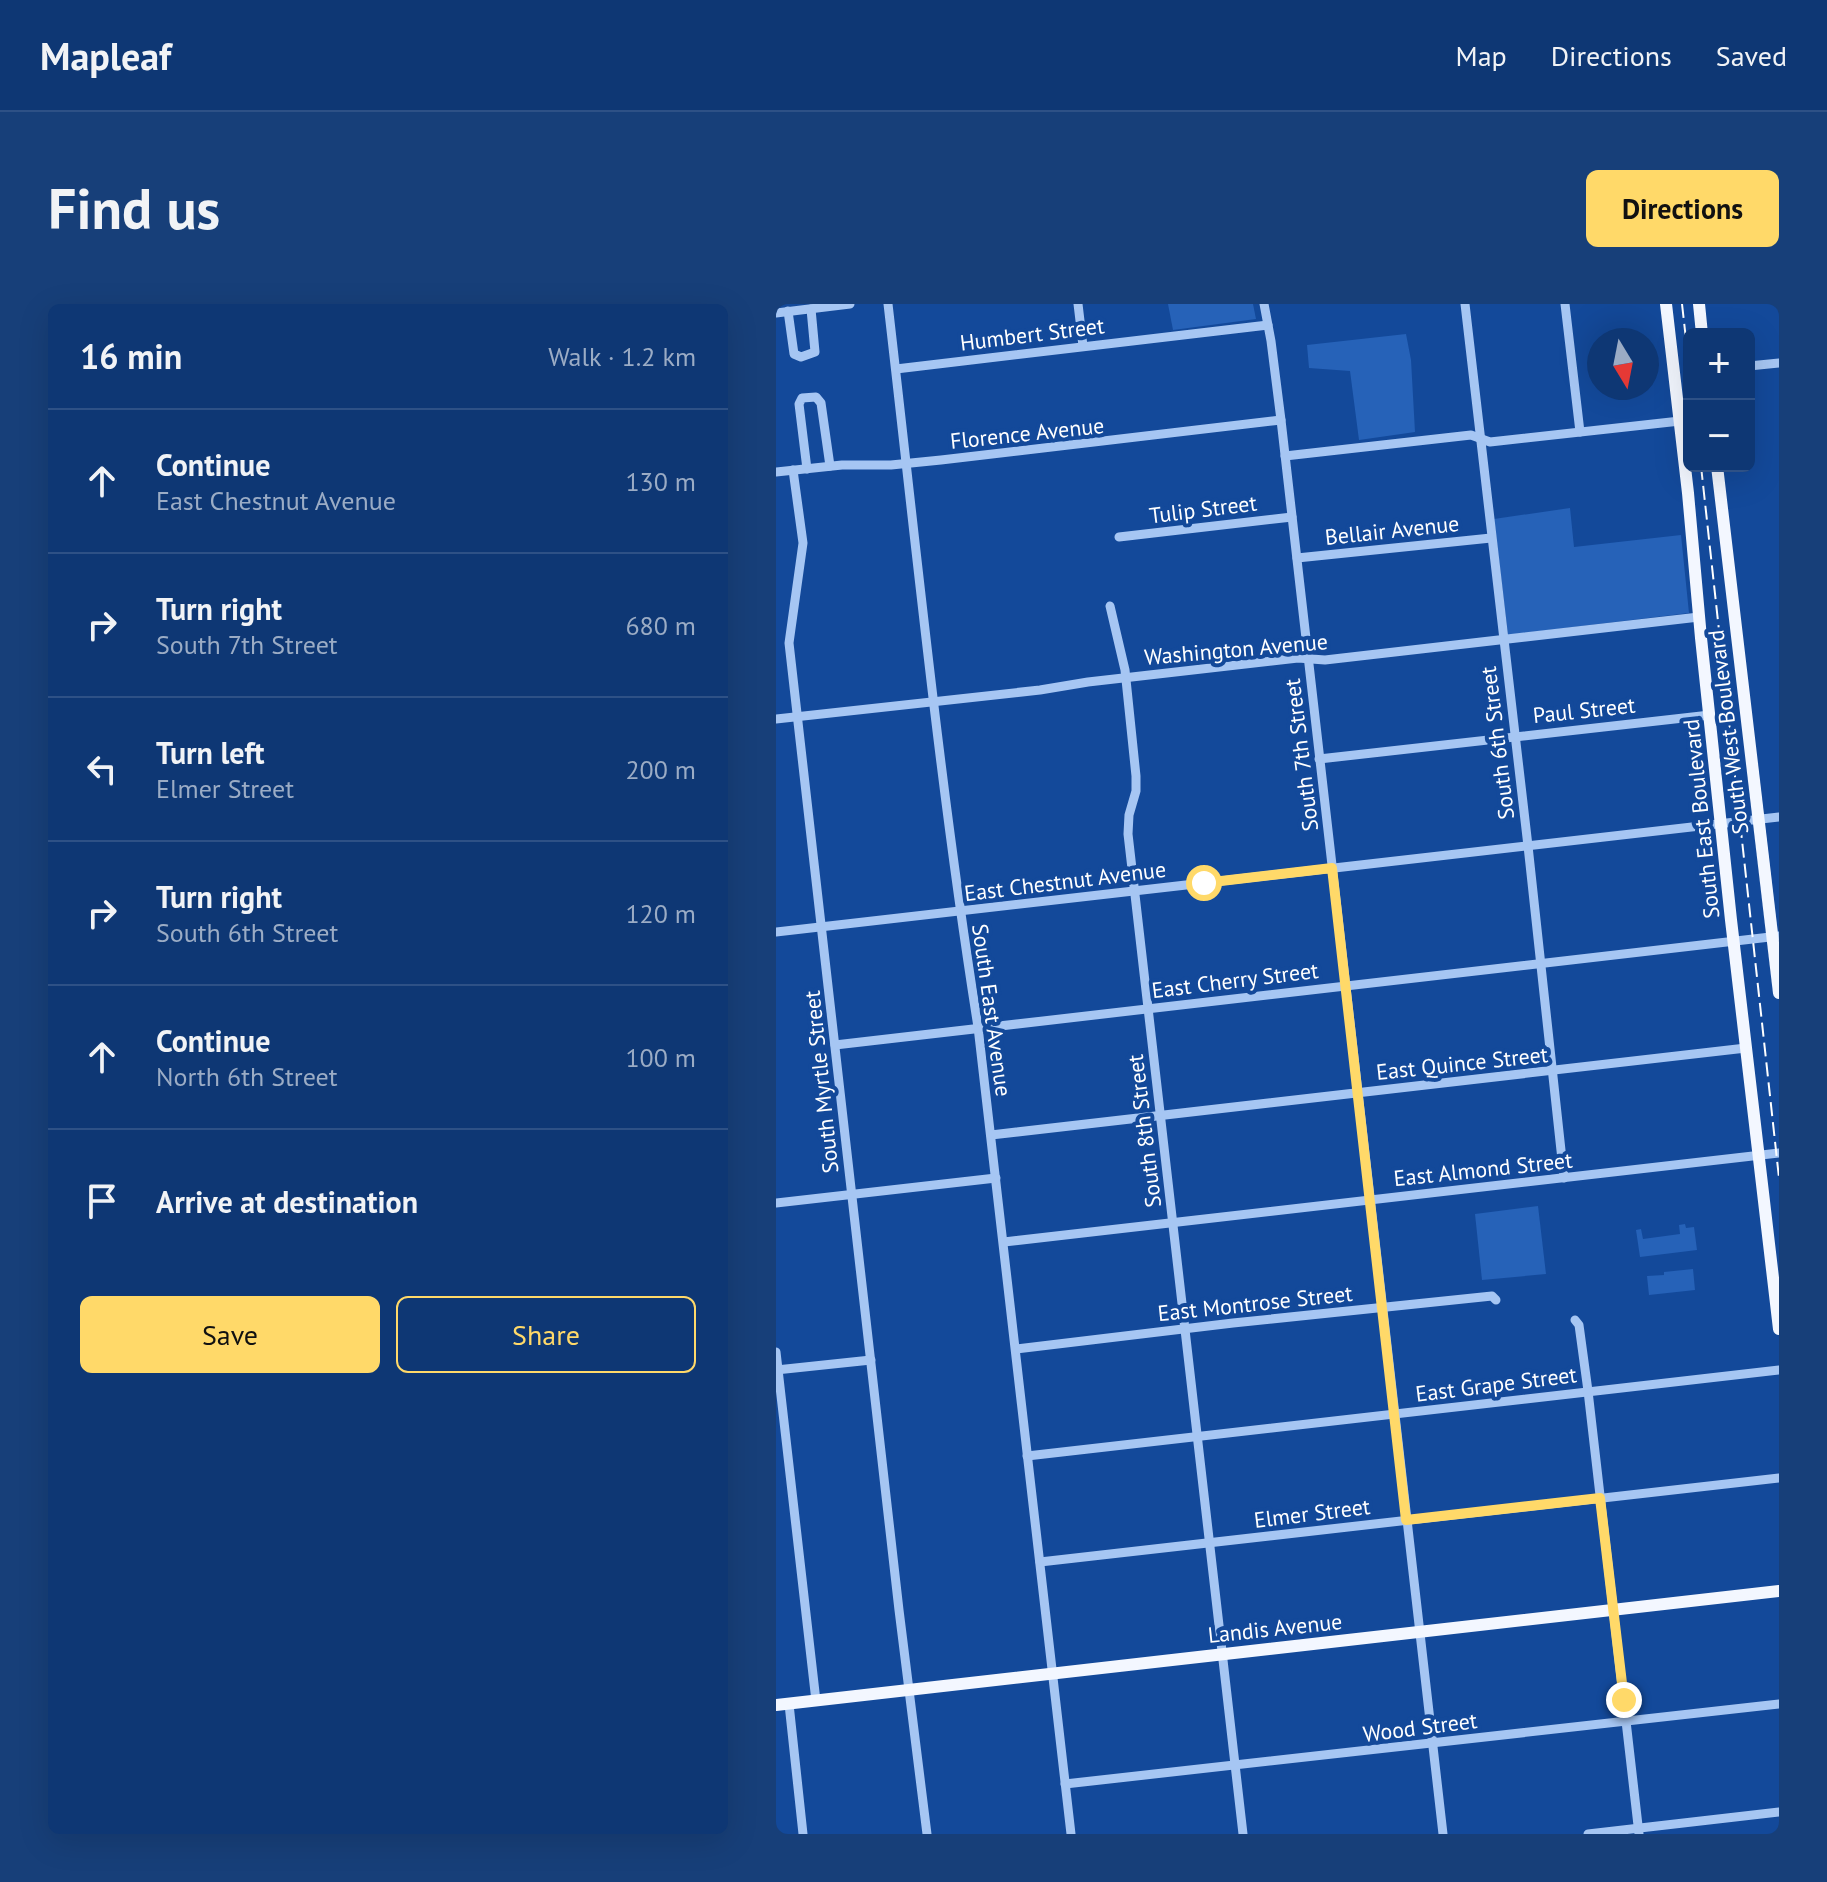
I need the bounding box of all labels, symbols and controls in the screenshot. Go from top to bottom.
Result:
text: Mapleaf [40,31,171,80]
text: Map [1456,37,1507,74]
text: Directions [1551,37,1672,74]
text: Saved [1716,37,1787,74]
button: Directions [1586,170,1779,247]
text: Find us [48,172,220,244]
street label: Humbert Street [958,311,1106,357]
north arrow [1587,328,1659,400]
map controls [1683,328,1755,472]
button: + [1683,328,1755,400]
text: 16 min [80,334,182,378]
text: Walk · 1.2 km [548,340,696,373]
button: − [1683,400,1755,472]
street label: Florence Avenue [949,411,1105,455]
text: Continue [156,445,270,484]
icon: ahead [80,459,124,503]
text: 130 m [625,465,696,498]
text: East Chestnut Avenue [156,484,396,517]
street label: Tulip Street [1148,488,1259,529]
street label: Bellair Avenue [1323,509,1461,551]
text: Turn right [156,589,282,628]
icon: right [80,603,124,647]
text: 680 m [625,609,696,642]
street label: Washington Avenue [1143,627,1329,671]
text: South 7th Street [156,628,338,661]
street label: South West Boulevard [1702,628,1754,836]
street label: South 6th Street [1474,664,1520,821]
street label: South 7th Street [1278,676,1324,833]
street label: Paul Street [1531,691,1637,729]
street label: South East Boulevard [1677,718,1725,920]
text: Turn left [156,733,264,772]
icon: left [80,747,124,791]
text: 200 m [625,753,696,786]
text: Elmer Street [156,772,294,805]
street label: East Chestnut Avenue [963,855,1167,907]
route start [1186,865,1222,901]
text: Turn right [156,877,282,916]
icon: right [80,891,124,935]
text: 120 m [625,897,696,930]
text: South 6th Street [156,916,338,949]
street label: South East Avenue [966,922,1018,1098]
street label: East Cherry Street [1150,956,1320,1004]
street label: South Myrtle Street [797,989,845,1175]
text: Continue [156,1021,270,1060]
icon: ahead [80,1035,124,1079]
street label: East Quince Street [1375,1040,1550,1086]
text: 100 m [625,1041,696,1074]
street label: South 8th Street [1121,1052,1167,1209]
text: North 6th Street [156,1060,338,1093]
street label: East Almond Street [1392,1146,1574,1192]
icon: arrive [80,1179,124,1223]
text: Arrive at destination [156,1182,418,1221]
street label: East Montrose Street [1156,1279,1354,1327]
button: Save [80,1296,380,1373]
button: Share [396,1296,696,1373]
street label: East Grape Street [1414,1360,1579,1408]
street label: Elmer Street [1252,1492,1372,1534]
street label: Landis Avenue [1207,1607,1343,1649]
route end [1606,1682,1642,1718]
street label: Wood Street [1361,1706,1479,1748]

